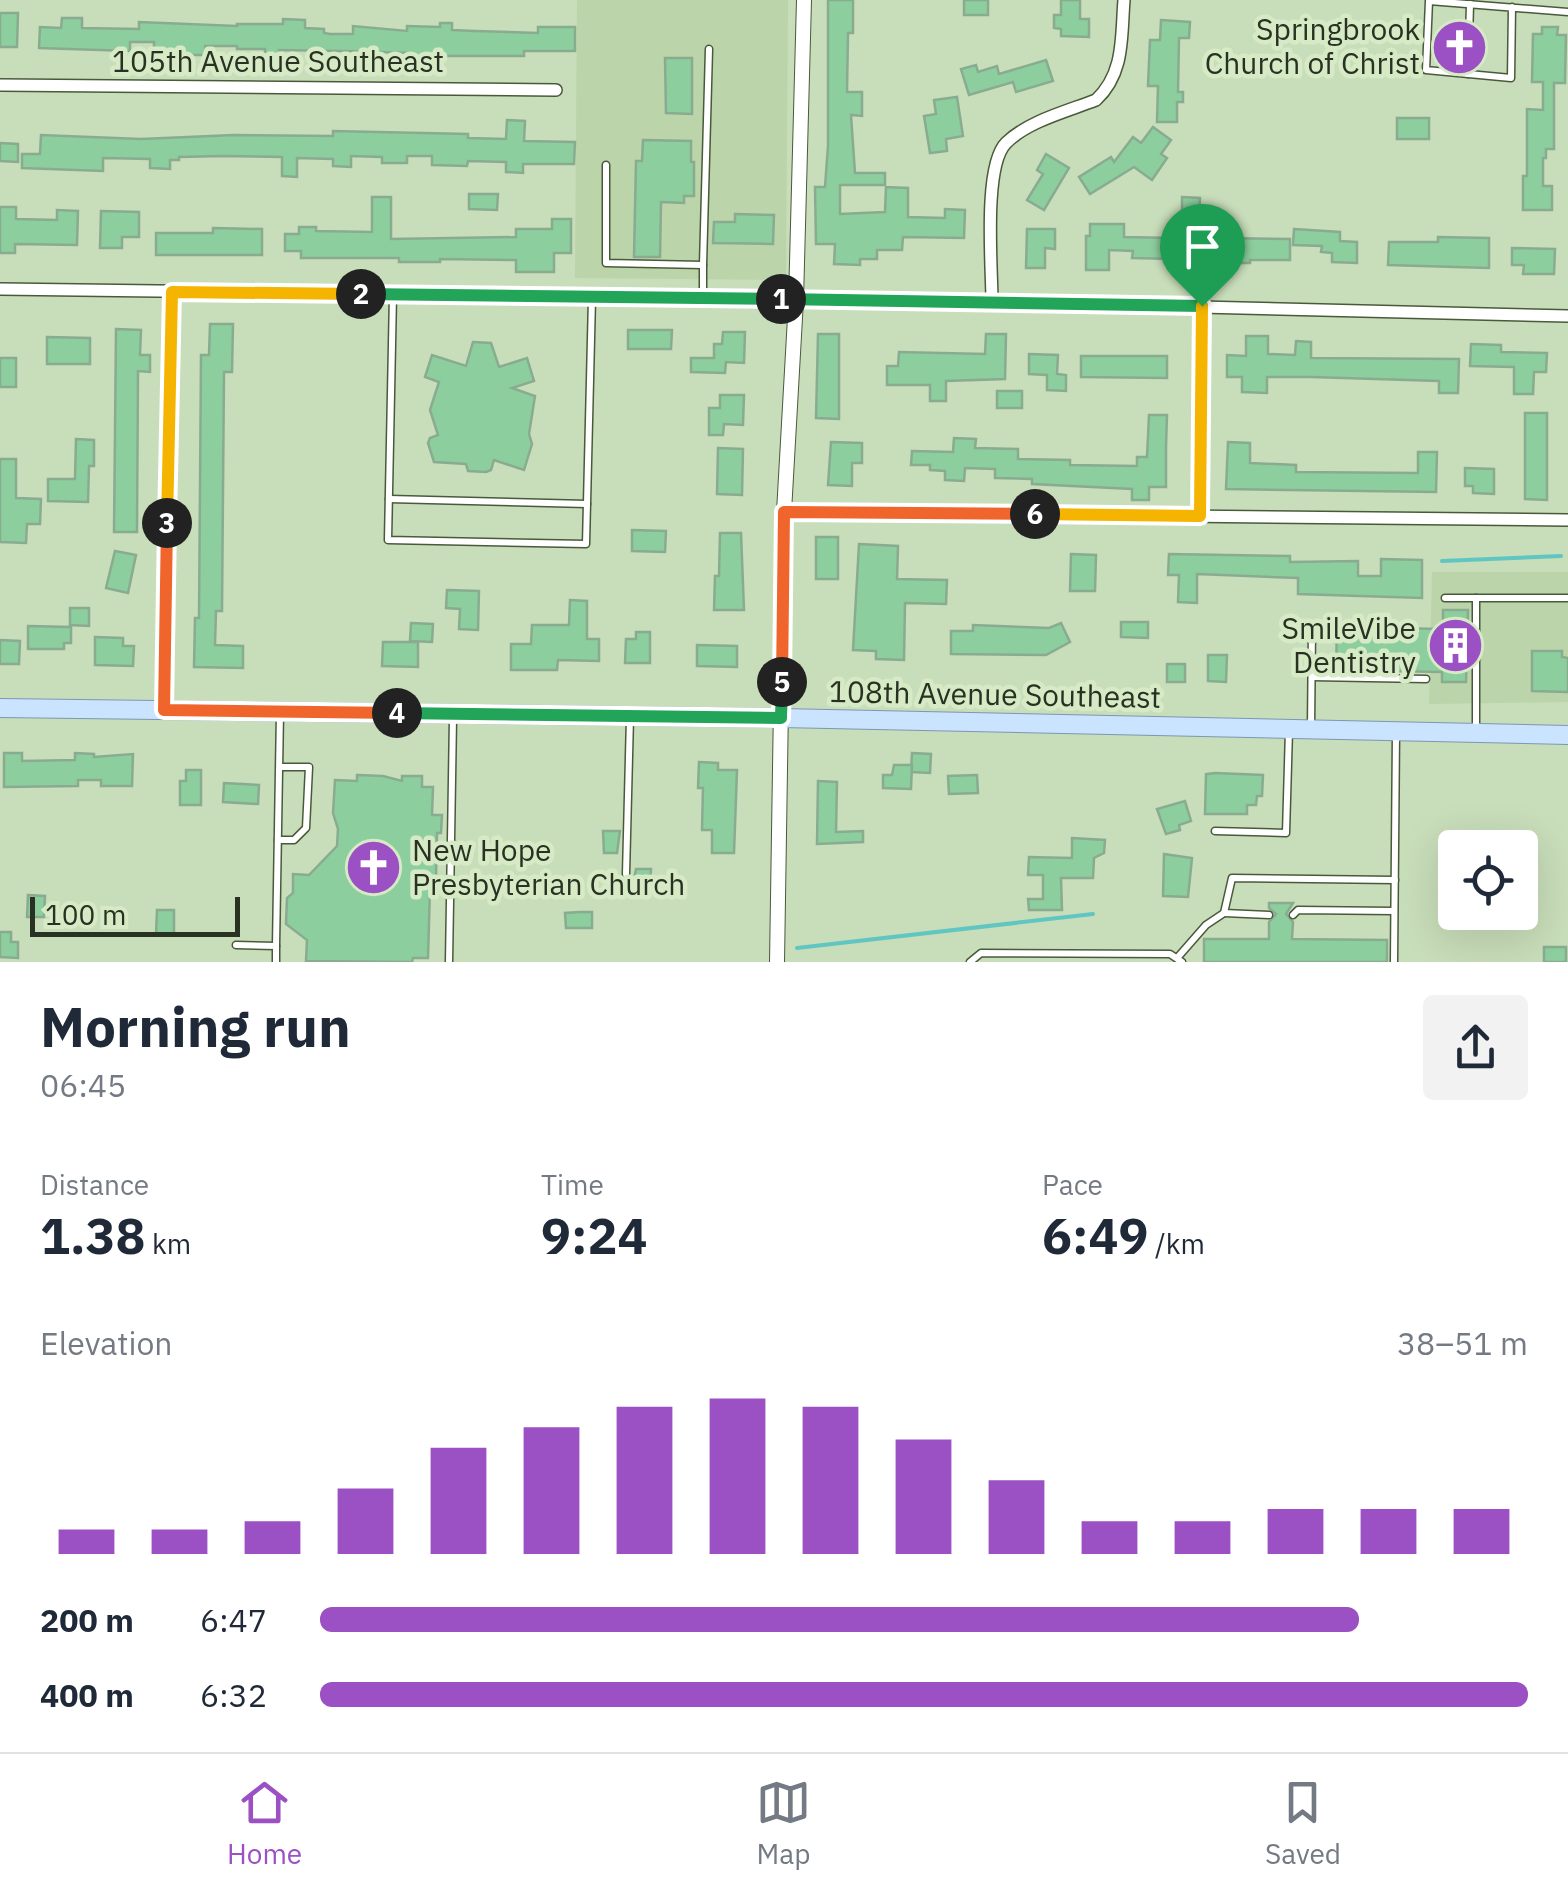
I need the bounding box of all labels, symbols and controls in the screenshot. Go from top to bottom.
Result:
place label: Springbrook Church of Christ [1205,9,1420,82]
church icon: Springbrook Church of Christ [1429,17,1489,77]
street label: 105th Avenue Southeast [112,41,444,80]
pin [1160,204,1245,307]
icon: arrive [1175,219,1230,274]
pin: 2 [336,269,386,319]
pin: 1 [756,274,806,324]
text: 2 [353,275,369,312]
text: 1 [773,280,789,317]
pin: 6 [1010,489,1060,539]
text: 6 [1027,495,1043,532]
pin: 3 [142,498,192,548]
text: 3 [159,504,175,541]
place label: SmileVibe Dentistry [1282,608,1416,681]
building icon: SmileVibe Dentistry [1425,616,1485,676]
pin: 5 [757,657,807,707]
text: 5 [774,663,790,700]
street label: 108th Avenue Southeast [829,671,1161,716]
pin: 4 [372,688,422,738]
text: 4 [389,694,405,731]
place label: New Hope Presbyterian Church [412,830,685,903]
map controls [1438,830,1538,930]
button: locate [1438,830,1538,930]
church icon: New Hope Presbyterian Church [343,838,403,898]
scale bar [30,892,240,936]
text: 100 m [45,896,126,933]
text: Morning run [40,991,351,1062]
button: share [1423,995,1528,1100]
text: 06:45 [40,1064,126,1106]
text: Distance [40,1166,149,1203]
text: Time [541,1166,604,1203]
text: Pace [1042,1166,1103,1203]
text: 1.38 [40,1203,146,1268]
text: 9:24 [541,1203,648,1268]
text: 6:49 [1042,1203,1149,1268]
text: km [146,1225,191,1262]
text: /km [1149,1225,1205,1262]
text: Elevation [40,1322,173,1364]
text: 38–51 m [1397,1322,1528,1364]
text: 200 m [40,1599,134,1641]
text: 6:47 [200,1599,267,1641]
text: 400 m [40,1674,134,1716]
text: 6:32 [200,1674,267,1716]
tab: Home [227,1775,302,1872]
tab: Map [756,1775,811,1872]
tab: Saved [1265,1775,1341,1872]

